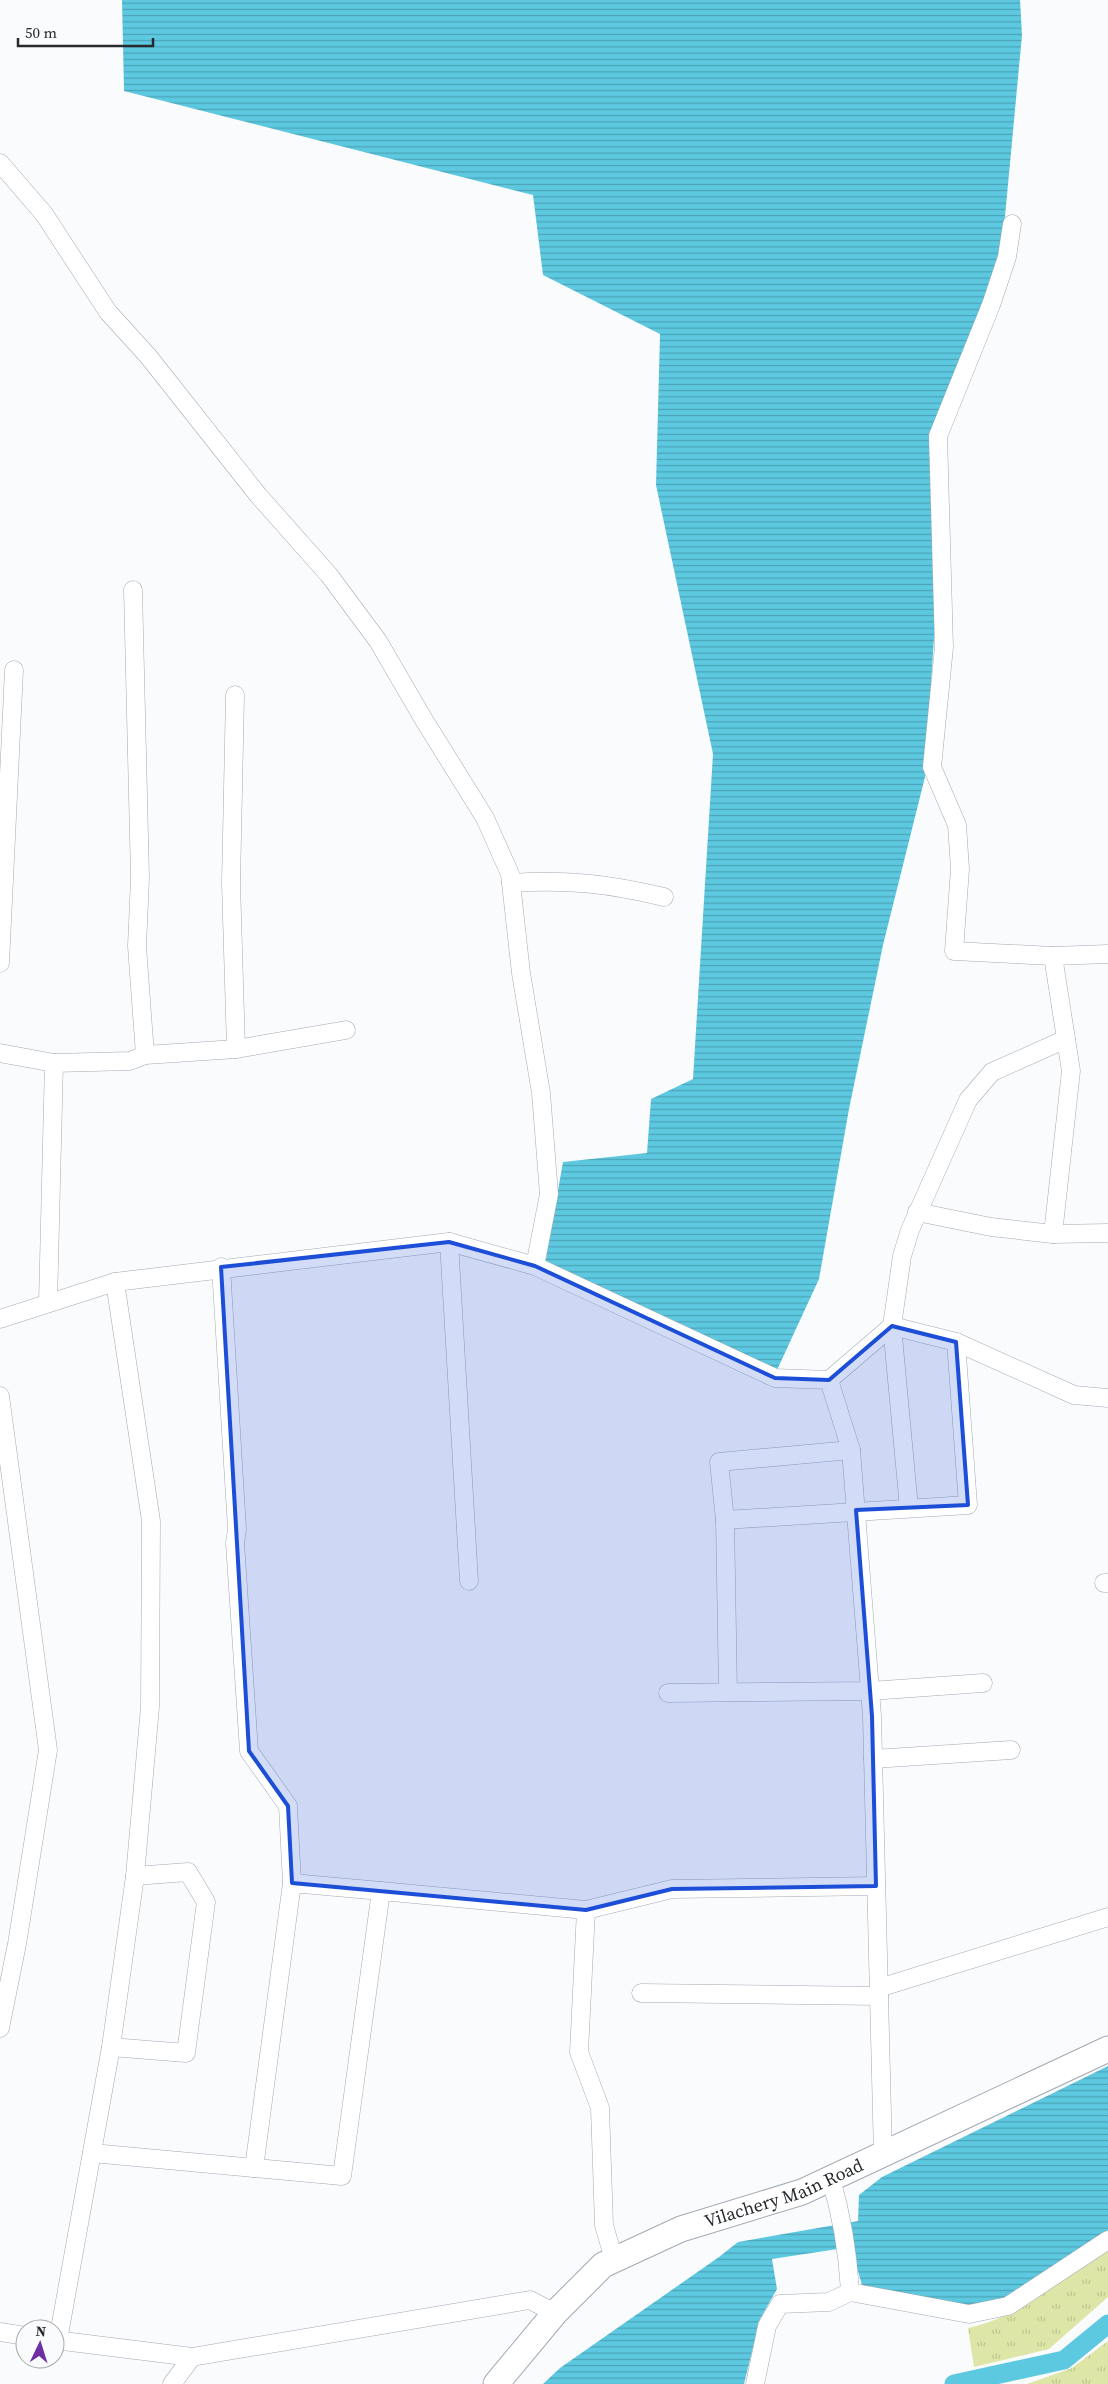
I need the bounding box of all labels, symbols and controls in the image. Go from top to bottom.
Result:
scale bar [18,15,152,47]
text: 50 m [25,22,57,43]
street label: Vilachery Main Road [701,2152,867,2233]
north arrow [15,2319,65,2369]
text: N [35,2321,47,2341]

